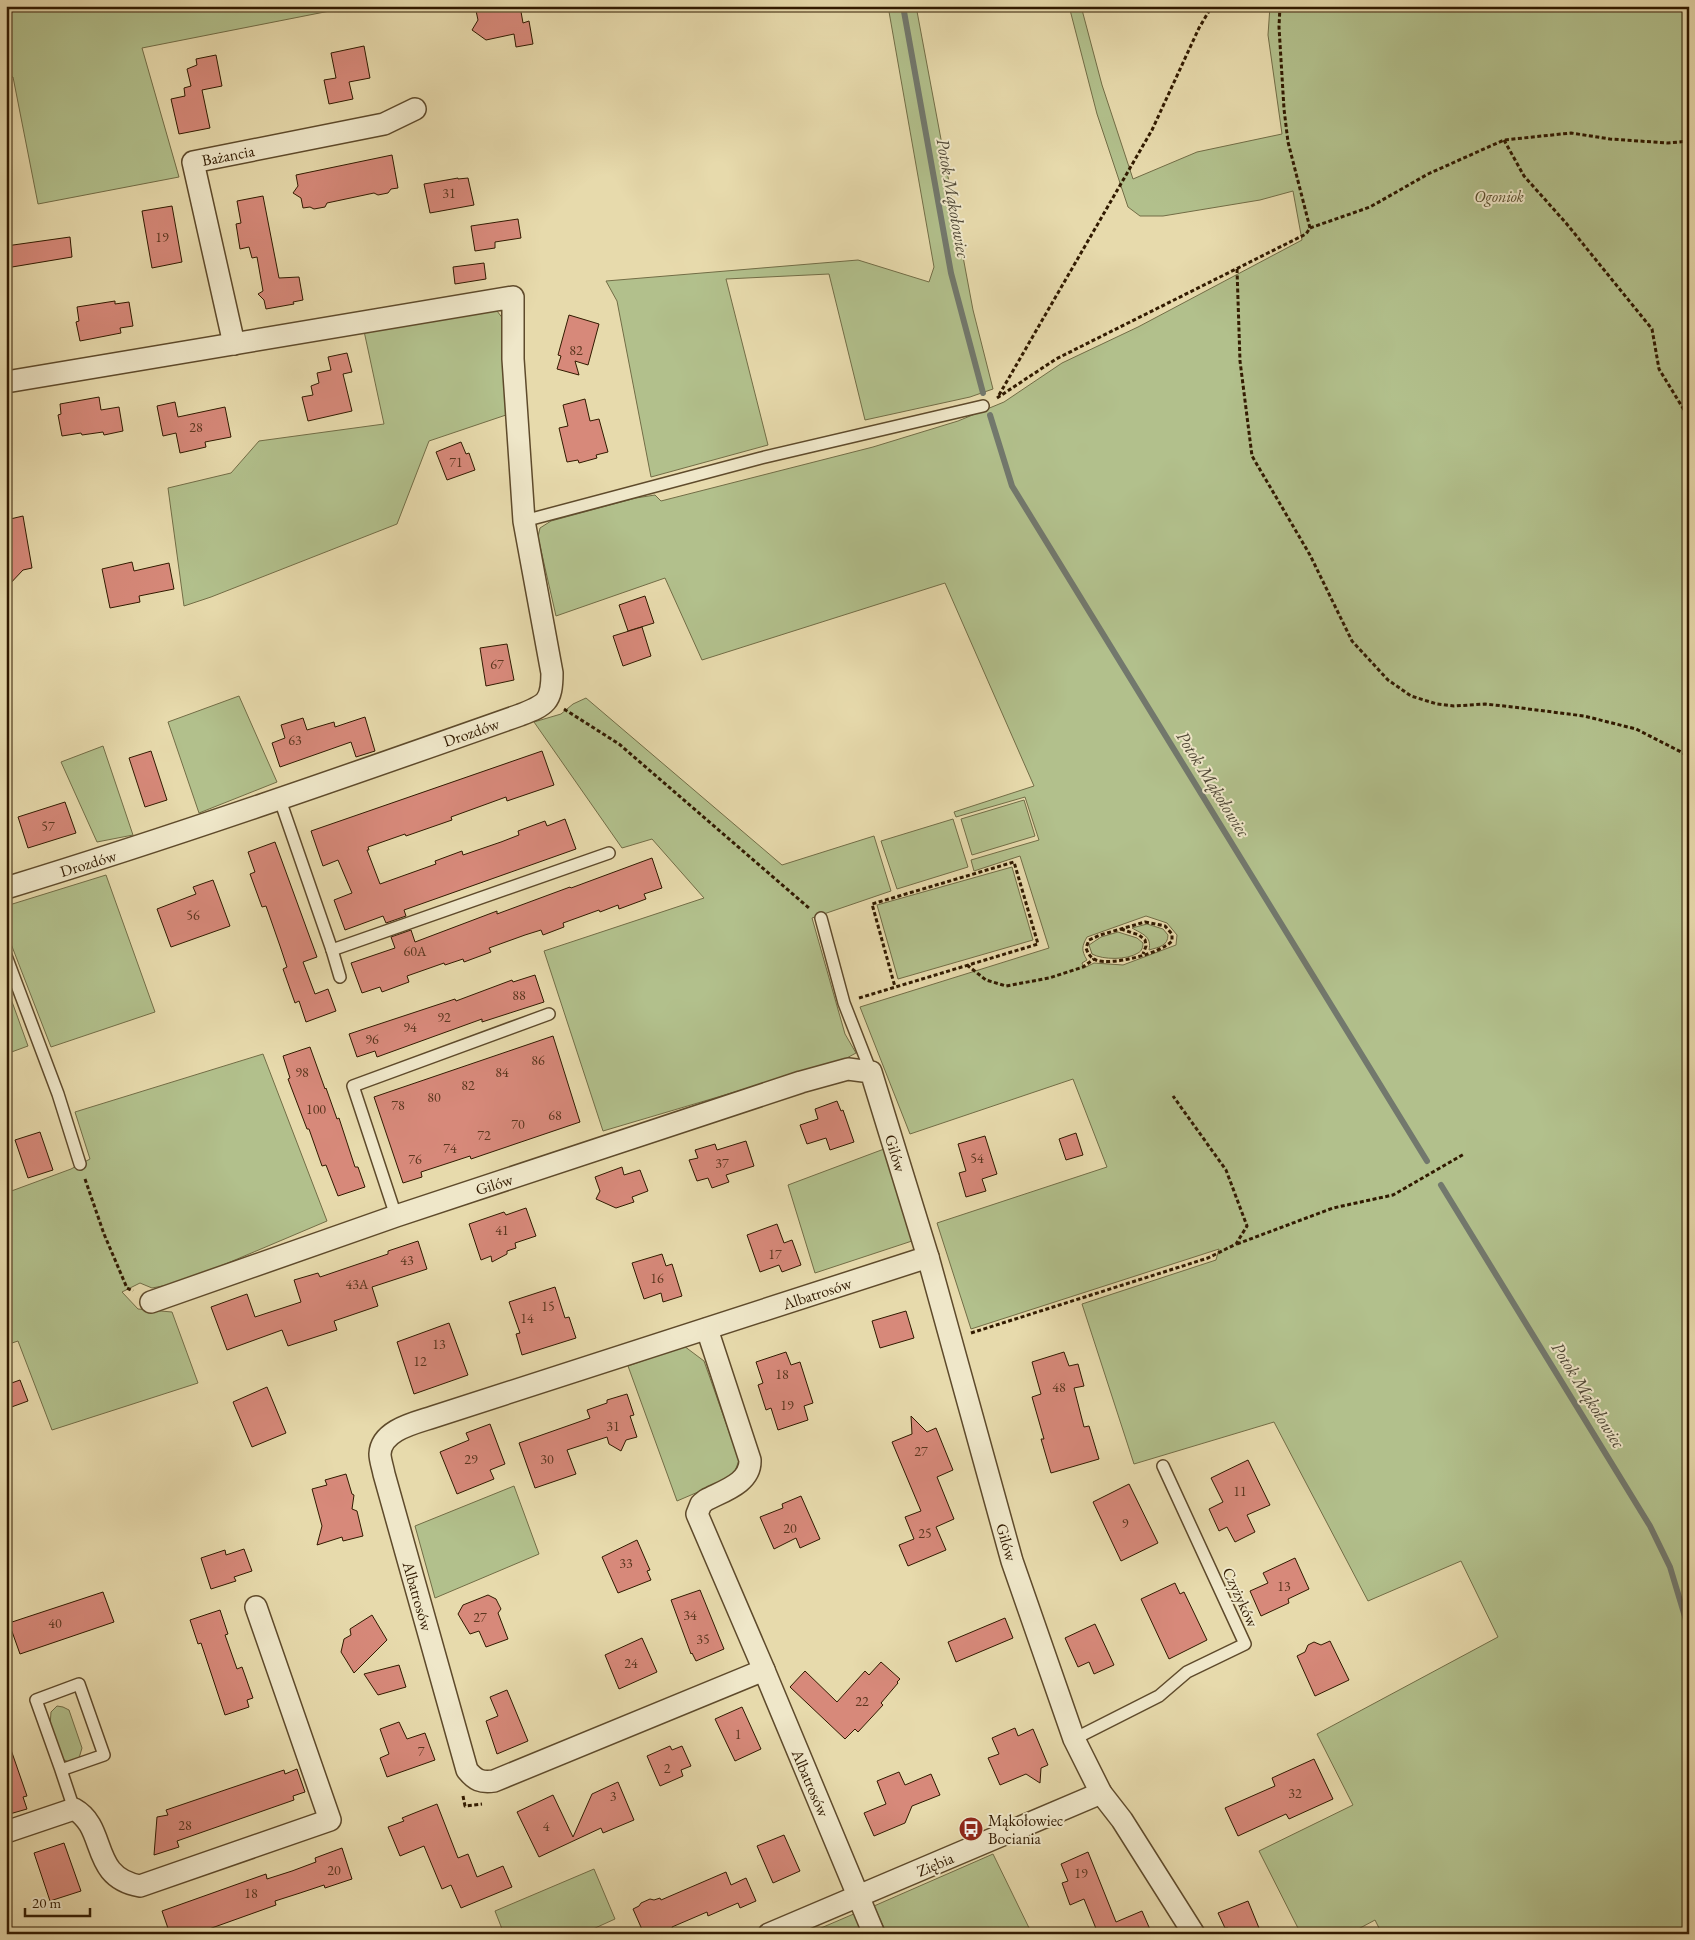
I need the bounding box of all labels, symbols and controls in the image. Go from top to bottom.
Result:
water label: Potok Mąkołowiec [931,136,975,260]
street label: Bażancia [200,140,257,171]
house number: 31 [442,184,456,202]
park label: Ogoniok [1474,186,1525,207]
house number: 19 [155,228,169,246]
house number: 82 [569,341,583,359]
house number: 28 [189,418,203,436]
house number: 71 [449,453,463,471]
house number: 67 [490,655,504,673]
street label: Drozdów [440,713,503,752]
water label: Potok Mąkołowiec [1171,726,1255,842]
house number: 63 [288,731,302,749]
house number: 57 [41,817,55,835]
street label: Drozdów [57,845,120,882]
house number: 56 [186,906,200,924]
house number: 60A [403,942,427,960]
house number: 88 [512,986,526,1004]
house number: 92 [437,1008,451,1026]
house number: 94 [403,1018,417,1036]
house number: 96 [365,1030,379,1048]
house number: 86 [531,1051,545,1069]
house number: 98 [295,1063,309,1081]
house number: 84 [495,1063,509,1081]
house number: 82 [461,1076,475,1094]
house number: 80 [427,1088,441,1106]
house number: 78 [391,1096,405,1114]
house number: 100 [306,1100,326,1118]
house number: 68 [548,1106,562,1124]
house number: 70 [511,1115,525,1133]
house number: 72 [477,1126,491,1144]
street label: Gilów [880,1132,911,1175]
house number: 74 [443,1139,457,1157]
house number: 54 [970,1149,984,1167]
house number: 76 [408,1150,422,1168]
house number: 37 [715,1154,729,1172]
street label: Gilów [473,1168,516,1200]
house number: 41 [495,1221,509,1239]
house number: 17 [768,1245,782,1263]
house number: 43 [400,1251,414,1269]
house number: 16 [650,1269,664,1287]
street label: Albatrosów [779,1272,855,1315]
house number: 43A [345,1275,369,1293]
house number: 15 [541,1297,555,1315]
house number: 14 [520,1309,534,1327]
house number: 13 [432,1335,446,1353]
water label: Potok Mąkołowiec [1546,1337,1630,1453]
house number: 12 [413,1352,427,1370]
house number: 18 [775,1365,789,1383]
house number: 48 [1052,1378,1066,1396]
house number: 19 [780,1396,794,1414]
house number: 31 [606,1417,620,1435]
house number: 27 [914,1442,928,1460]
house number: 29 [464,1450,478,1468]
house number: 30 [540,1450,554,1468]
house number: 11 [1233,1482,1247,1500]
house number: 9 [1122,1514,1129,1532]
house number: 20 [783,1519,797,1537]
street label: Gilów [991,1521,1022,1564]
house number: 25 [918,1524,932,1542]
house number: 33 [619,1554,633,1572]
street label: Albatrosów [397,1558,438,1634]
street label: Czyżyków [1218,1564,1264,1631]
house number: 13 [1277,1577,1291,1595]
house number: 34 [683,1606,697,1624]
house number: 27 [473,1608,487,1626]
house number: 40 [48,1614,62,1632]
house number: 35 [696,1630,710,1648]
house number: 24 [624,1654,638,1672]
house number: 22 [855,1692,869,1710]
house number: 1 [735,1725,741,1743]
house number: 7 [418,1742,425,1760]
street label: Albatrosów [787,1745,835,1821]
house number: 2 [664,1759,671,1777]
house number: 32 [1288,1784,1302,1802]
house number: 3 [610,1787,617,1805]
place label: Mąkołowiec Bociania [988,1810,1063,1849]
house number: 28 [178,1816,192,1834]
bus stop icon: Mąkołowiec Bociania [958,1816,984,1842]
house number: 4 [543,1817,550,1835]
street label: Ziębia [913,1847,957,1882]
house number: 20 [327,1861,341,1879]
house number: 19 [1074,1864,1088,1882]
house number: 18 [244,1884,258,1902]
scale bar [25,1885,90,1917]
text: 20 m [32,1893,61,1912]

